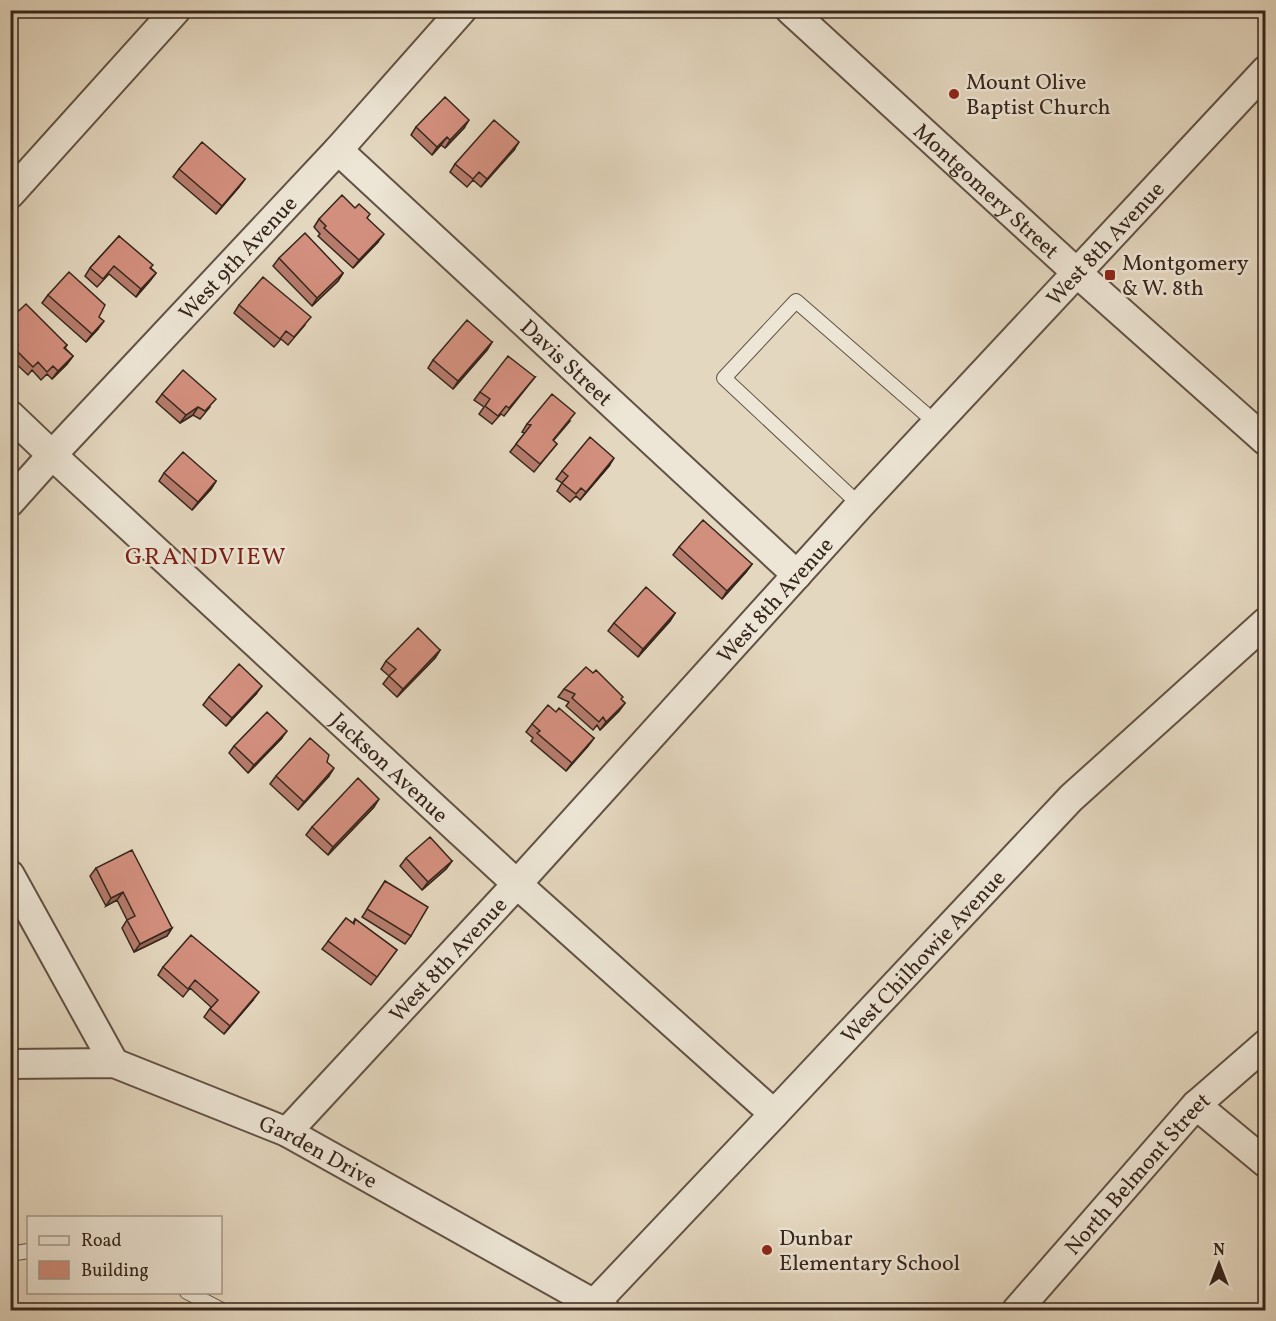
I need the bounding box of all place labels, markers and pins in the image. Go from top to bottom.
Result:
place label: Mount Olive Baptist Church [966,68,1111,124]
marker: Mount Olive Baptist Church [947,87,961,101]
place label: Montgomery & W. 8th [1122,249,1249,305]
marker: Montgomery & W. 8th [1103,268,1117,282]
place label: Dunbar Elementary School [779,1224,960,1280]
marker: Dunbar Elementary School [760,1243,774,1257]

